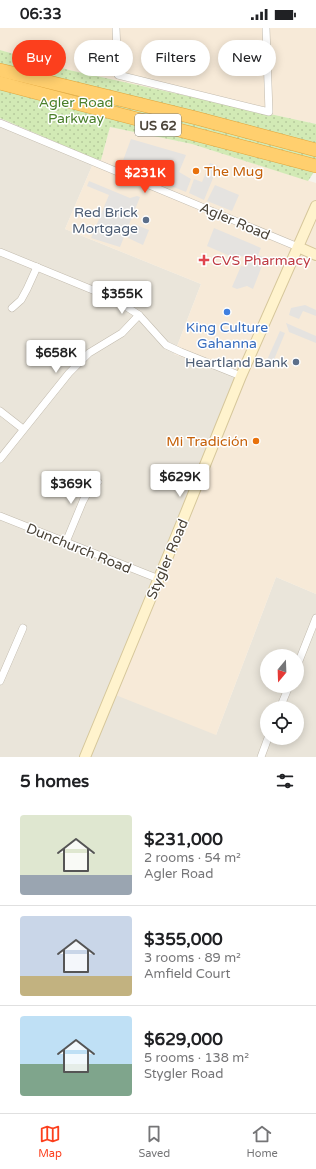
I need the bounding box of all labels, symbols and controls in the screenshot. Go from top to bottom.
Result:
text: 06:33 [20,5,62,23]
chip: Buy [12,40,66,76]
chip: Rent [74,40,133,76]
chip: Filters [141,40,210,76]
chip: New [218,40,276,76]
park label: Agler Road Parkway [39,94,113,127]
road number: US 62 [135,114,181,136]
pin: $231K [117,160,173,194]
place label: The Mug [204,163,263,180]
text: $231K [124,165,166,181]
marker: The Mug [191,166,201,176]
street label: Agler Road [197,199,273,244]
place label: Red Brick Mortgage [72,204,138,237]
marker: Red Brick Mortgage [141,215,151,225]
place label: CVS Pharmacy [212,252,311,269]
marker: CVS Pharmacy [199,255,209,265]
pin: $355K [94,281,150,315]
text: $355K [101,286,143,302]
marker: King Culture Gahanna [222,307,232,317]
place label: King Culture Gahanna [186,319,268,352]
pin: $658K [28,340,84,374]
text: $658K [35,345,77,361]
place label: Heartland Bank [185,354,288,371]
marker: Heartland Bank [291,357,301,367]
place label: Mi Tradición [166,433,248,450]
marker: Mi Tradición [251,436,261,446]
pin: $629K [152,464,208,498]
text: $629K [159,469,201,485]
pin: $369K [43,471,99,505]
text: $369K [50,476,92,492]
street label: Stygler Road [143,517,192,602]
street label: Dunchurch Road [24,520,134,577]
north arrow [260,649,304,693]
map controls [260,649,304,745]
button: locate [260,701,304,745]
icon: filters [274,770,296,792]
text: 5 homes [20,771,89,792]
text: $231,000 [144,829,223,850]
icon: home [52,831,100,879]
text: 2 rooms · 54 m² [144,850,241,866]
text: Agler Road [144,866,213,882]
text: $355,000 [144,929,223,950]
icon: home [52,932,100,980]
text: 3 rooms · 89 m² [144,950,241,966]
text: Amfield Court [144,966,230,982]
text: $629,000 [144,1029,223,1050]
icon: home [52,1032,100,1080]
text: 5 rooms · 138 m² [144,1050,249,1066]
text: Stygler Road [144,1066,223,1082]
tab: Map [38,1123,62,1160]
tab: Saved [138,1123,170,1160]
tab: Home [247,1123,278,1160]

